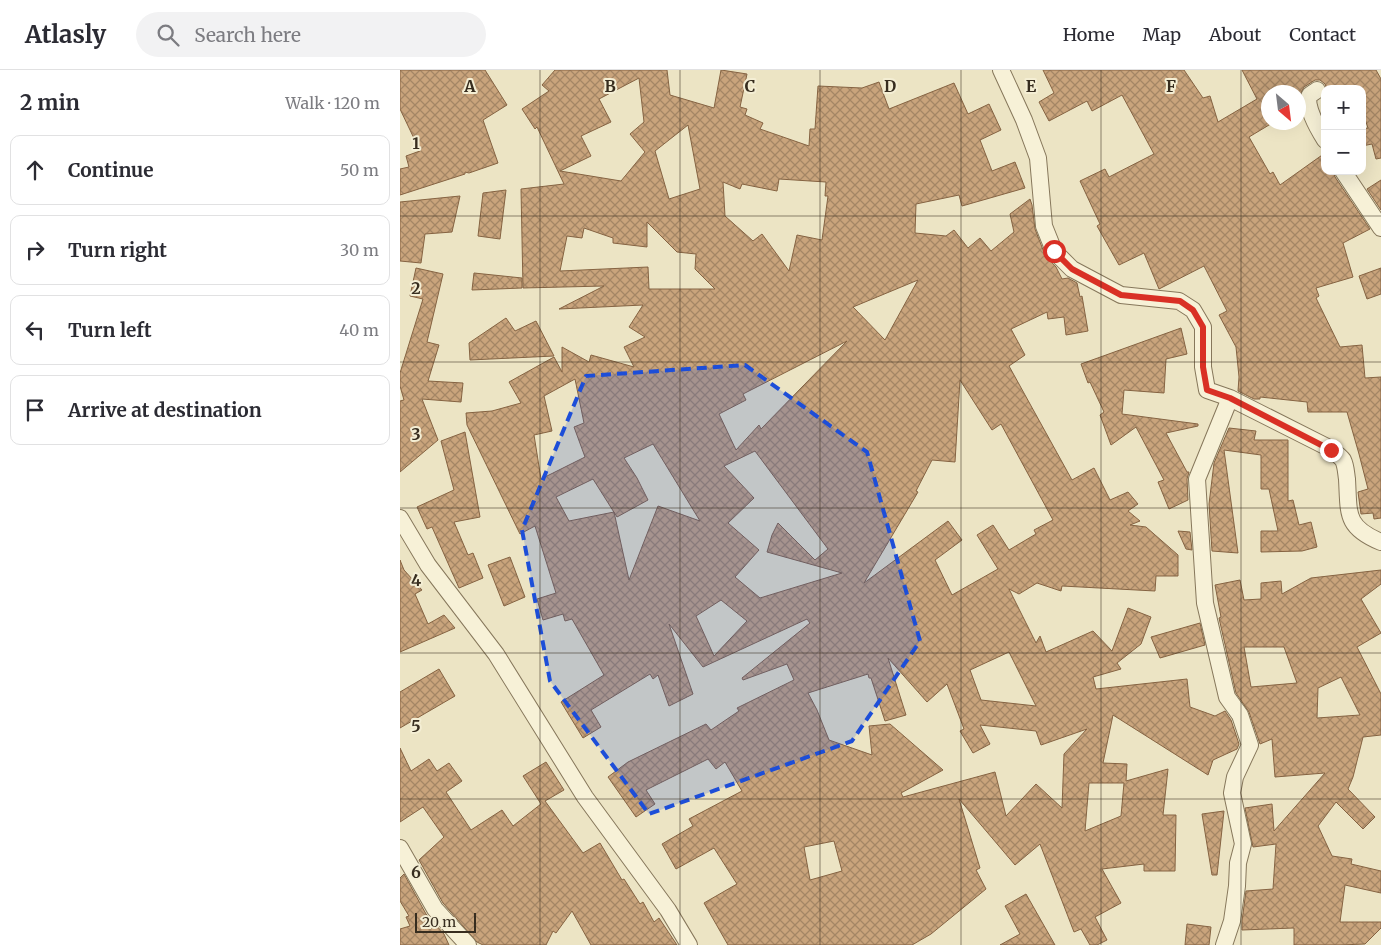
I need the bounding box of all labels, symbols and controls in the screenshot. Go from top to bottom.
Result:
search box [136,12,486,57]
text: Atlasly [25,19,106,50]
icon: search [154,21,182,49]
text: Search here [194,23,301,47]
text: Home [1063,23,1115,46]
text: Map [1143,23,1181,46]
text: About [1209,23,1261,46]
text: Contact [1289,23,1356,46]
text: A [463,76,476,96]
text: B [604,76,616,96]
text: C [745,76,755,96]
text: D [884,76,896,96]
text: E [1026,76,1037,96]
text: F [1166,76,1176,96]
north arrow [1261,85,1306,130]
map controls [1321,85,1366,175]
button: + [1321,85,1366,130]
text: 2 min [20,89,80,116]
text: Walk · 120 m [285,93,380,113]
button: − [1321,130,1366,175]
text: 1 [412,133,420,153]
icon: ahead [21,156,49,184]
text: Continue [68,158,154,182]
text: 50 m [340,160,379,180]
icon: right [21,236,49,264]
text: Turn right [68,238,167,262]
text: 30 m [340,240,379,260]
route start [1043,240,1066,263]
text: 2 [411,278,421,298]
icon: left [21,316,49,344]
text: Turn left [68,318,152,342]
text: 40 m [339,320,379,340]
icon: arrive [21,396,49,424]
text: Arrive at destination [68,398,262,422]
text: 3 [411,424,421,444]
route end [1320,439,1343,462]
text: 4 [411,570,421,590]
text: 5 [411,716,421,736]
text: 6 [411,862,421,882]
scale bar [415,910,476,933]
text: 20 m [422,913,456,931]

